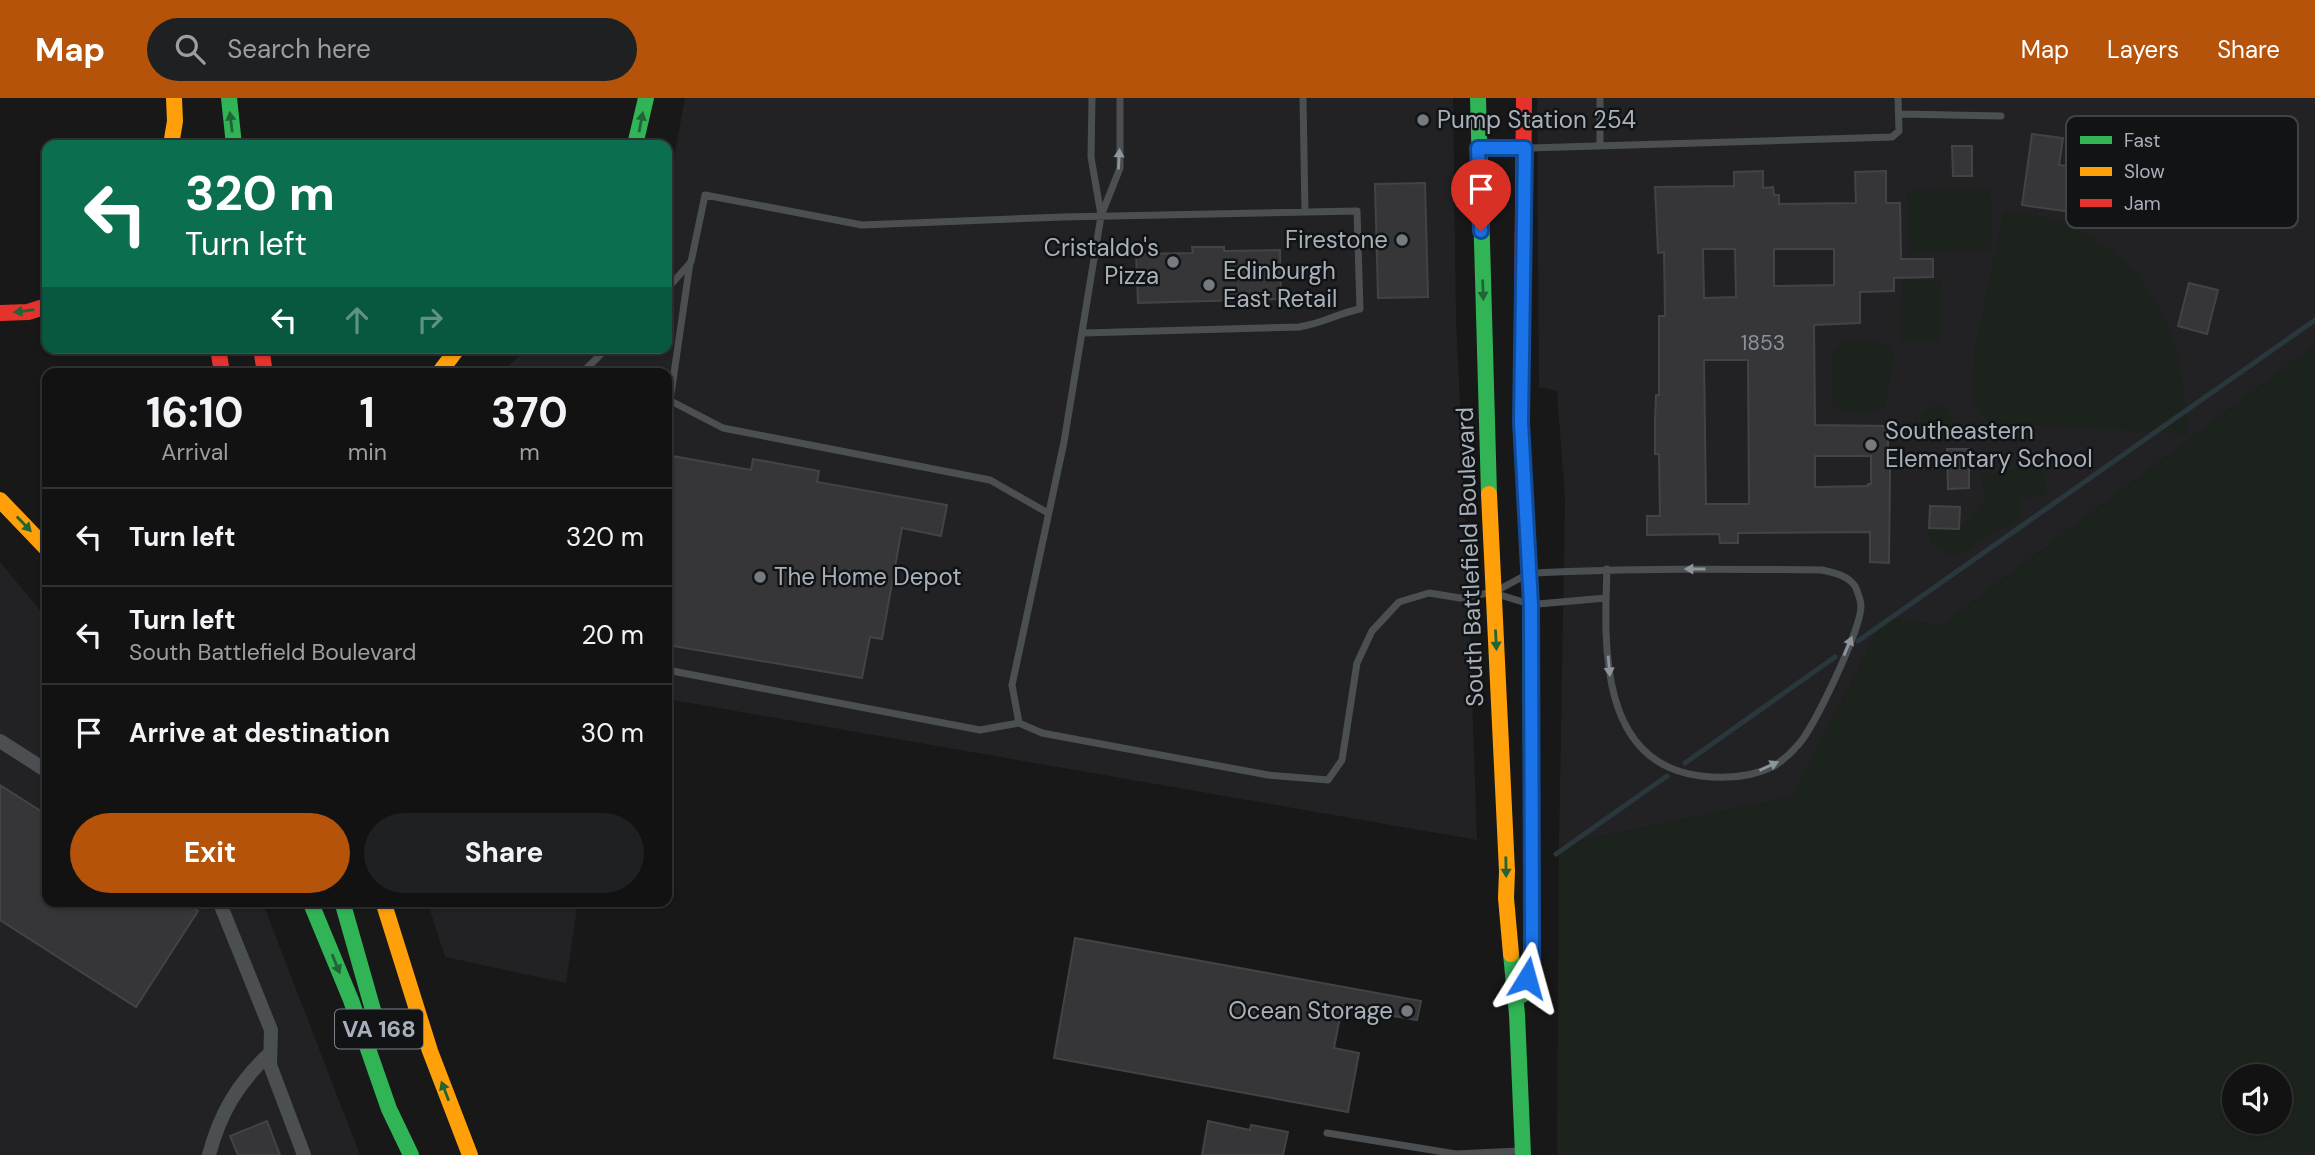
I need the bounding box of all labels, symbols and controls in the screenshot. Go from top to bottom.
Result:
search box [147,18,637,81]
text: Map [35,28,105,71]
icon: search [171,30,209,68]
text: Search here [227,32,371,66]
text: Map [2021,34,2069,65]
text: Layers [2107,34,2179,65]
text: Share [2217,34,2280,65]
place label: Pump Station 254 [1437,104,1636,135]
one-way arrow [226,110,237,132]
one-way arrow [636,111,647,133]
marker: Pump Station 254 [1415,112,1431,128]
legend [2066,116,2298,228]
text: Fast [2124,128,2160,153]
one-way arrow [1114,148,1125,170]
pin [1451,159,1511,231]
text: Slow [2124,159,2165,184]
text: 320 m [185,161,335,225]
icon: left [70,168,161,259]
icon: arrive [1462,170,1500,208]
text: Jam [2124,191,2161,216]
text: Turn left [185,223,307,265]
place label: Firestone [1285,224,1388,255]
place label: Cristaldo's Pizza [1044,232,1159,291]
marker: Firestone [1394,232,1410,248]
marker: Cristaldo's Pizza [1165,254,1181,270]
place label: Edinburgh East Retail [1223,255,1337,314]
marker: Edinburgh East Retail [1201,277,1217,293]
one-way arrow [1478,279,1489,301]
icon: left [265,301,303,339]
icon: ahead [338,301,376,339]
icon: right [411,301,449,339]
one-way arrow [13,305,35,316]
house number: 1853 [1741,329,1785,357]
text: 16:10 [146,385,244,440]
text: 1 [360,385,375,440]
text: 370 [491,385,568,440]
street label: South Battlefield Boulevard [1449,407,1490,707]
place label: Southeastern Elementary School [1885,415,2093,474]
text: Arrival [161,437,228,467]
text: min [348,437,387,467]
text: m [519,437,540,467]
marker: Southeastern Elementary School [1863,437,1879,453]
one-way arrow [15,515,31,532]
icon: left [70,518,108,556]
text: Turn left [129,520,236,554]
text: 320 m [566,520,644,554]
place label: The Home Depot [774,561,962,592]
one-way arrow [1684,563,1706,575]
marker: The Home Depot [752,569,768,585]
text: Turn left [129,603,236,637]
icon: left [70,616,108,654]
text: 20 m [581,618,644,652]
one-way arrow [1490,629,1501,651]
one-way arrow [1842,636,1854,656]
text: South Battlefield Boulevard [129,637,416,667]
one-way arrow [1604,655,1615,677]
icon: arrive [70,714,108,752]
text: Arrive at destination [129,716,390,750]
text: 30 m [581,716,644,750]
one-way arrow [1759,760,1779,772]
button: Exit [70,813,350,893]
button: Share [364,813,644,893]
one-way arrow [1501,856,1512,878]
position arrow [1490,941,1564,1015]
one-way arrow [331,954,342,975]
place label: Ocean Storage [1228,995,1393,1026]
marker: Ocean Storage [1399,1003,1415,1019]
road number: VA 168 [335,1010,423,1048]
map controls [2222,1064,2292,1134]
button: sound [2222,1064,2292,1134]
one-way arrow [440,1081,451,1102]

